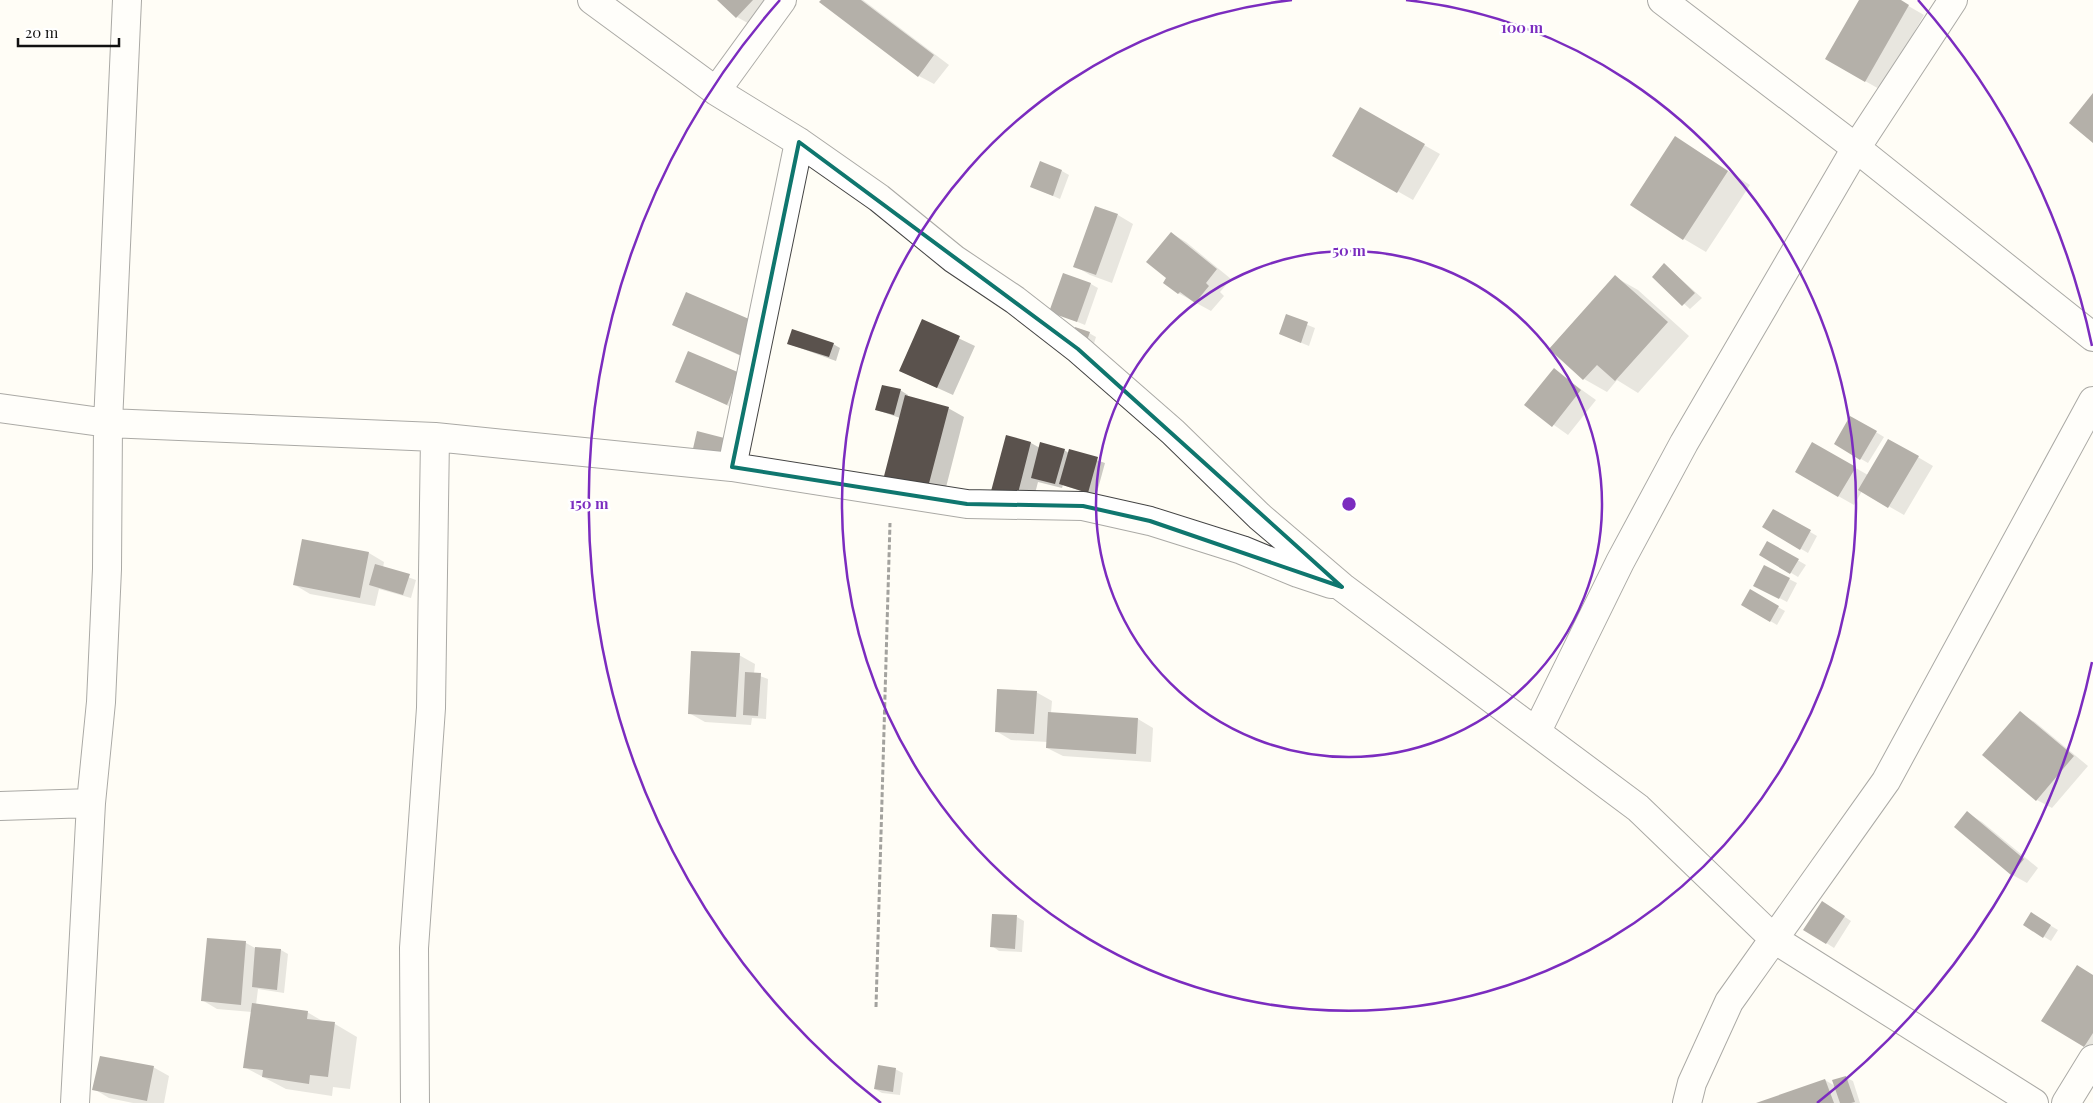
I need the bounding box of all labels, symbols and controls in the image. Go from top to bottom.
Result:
scale bar [18,15,119,47]
text: 100 m [1501,17,1544,37]
text: 20 m [25,22,59,42]
text: 50 m [1332,240,1366,260]
text: 150 m [569,493,609,513]
centre of rings [1340,495,1358,513]

